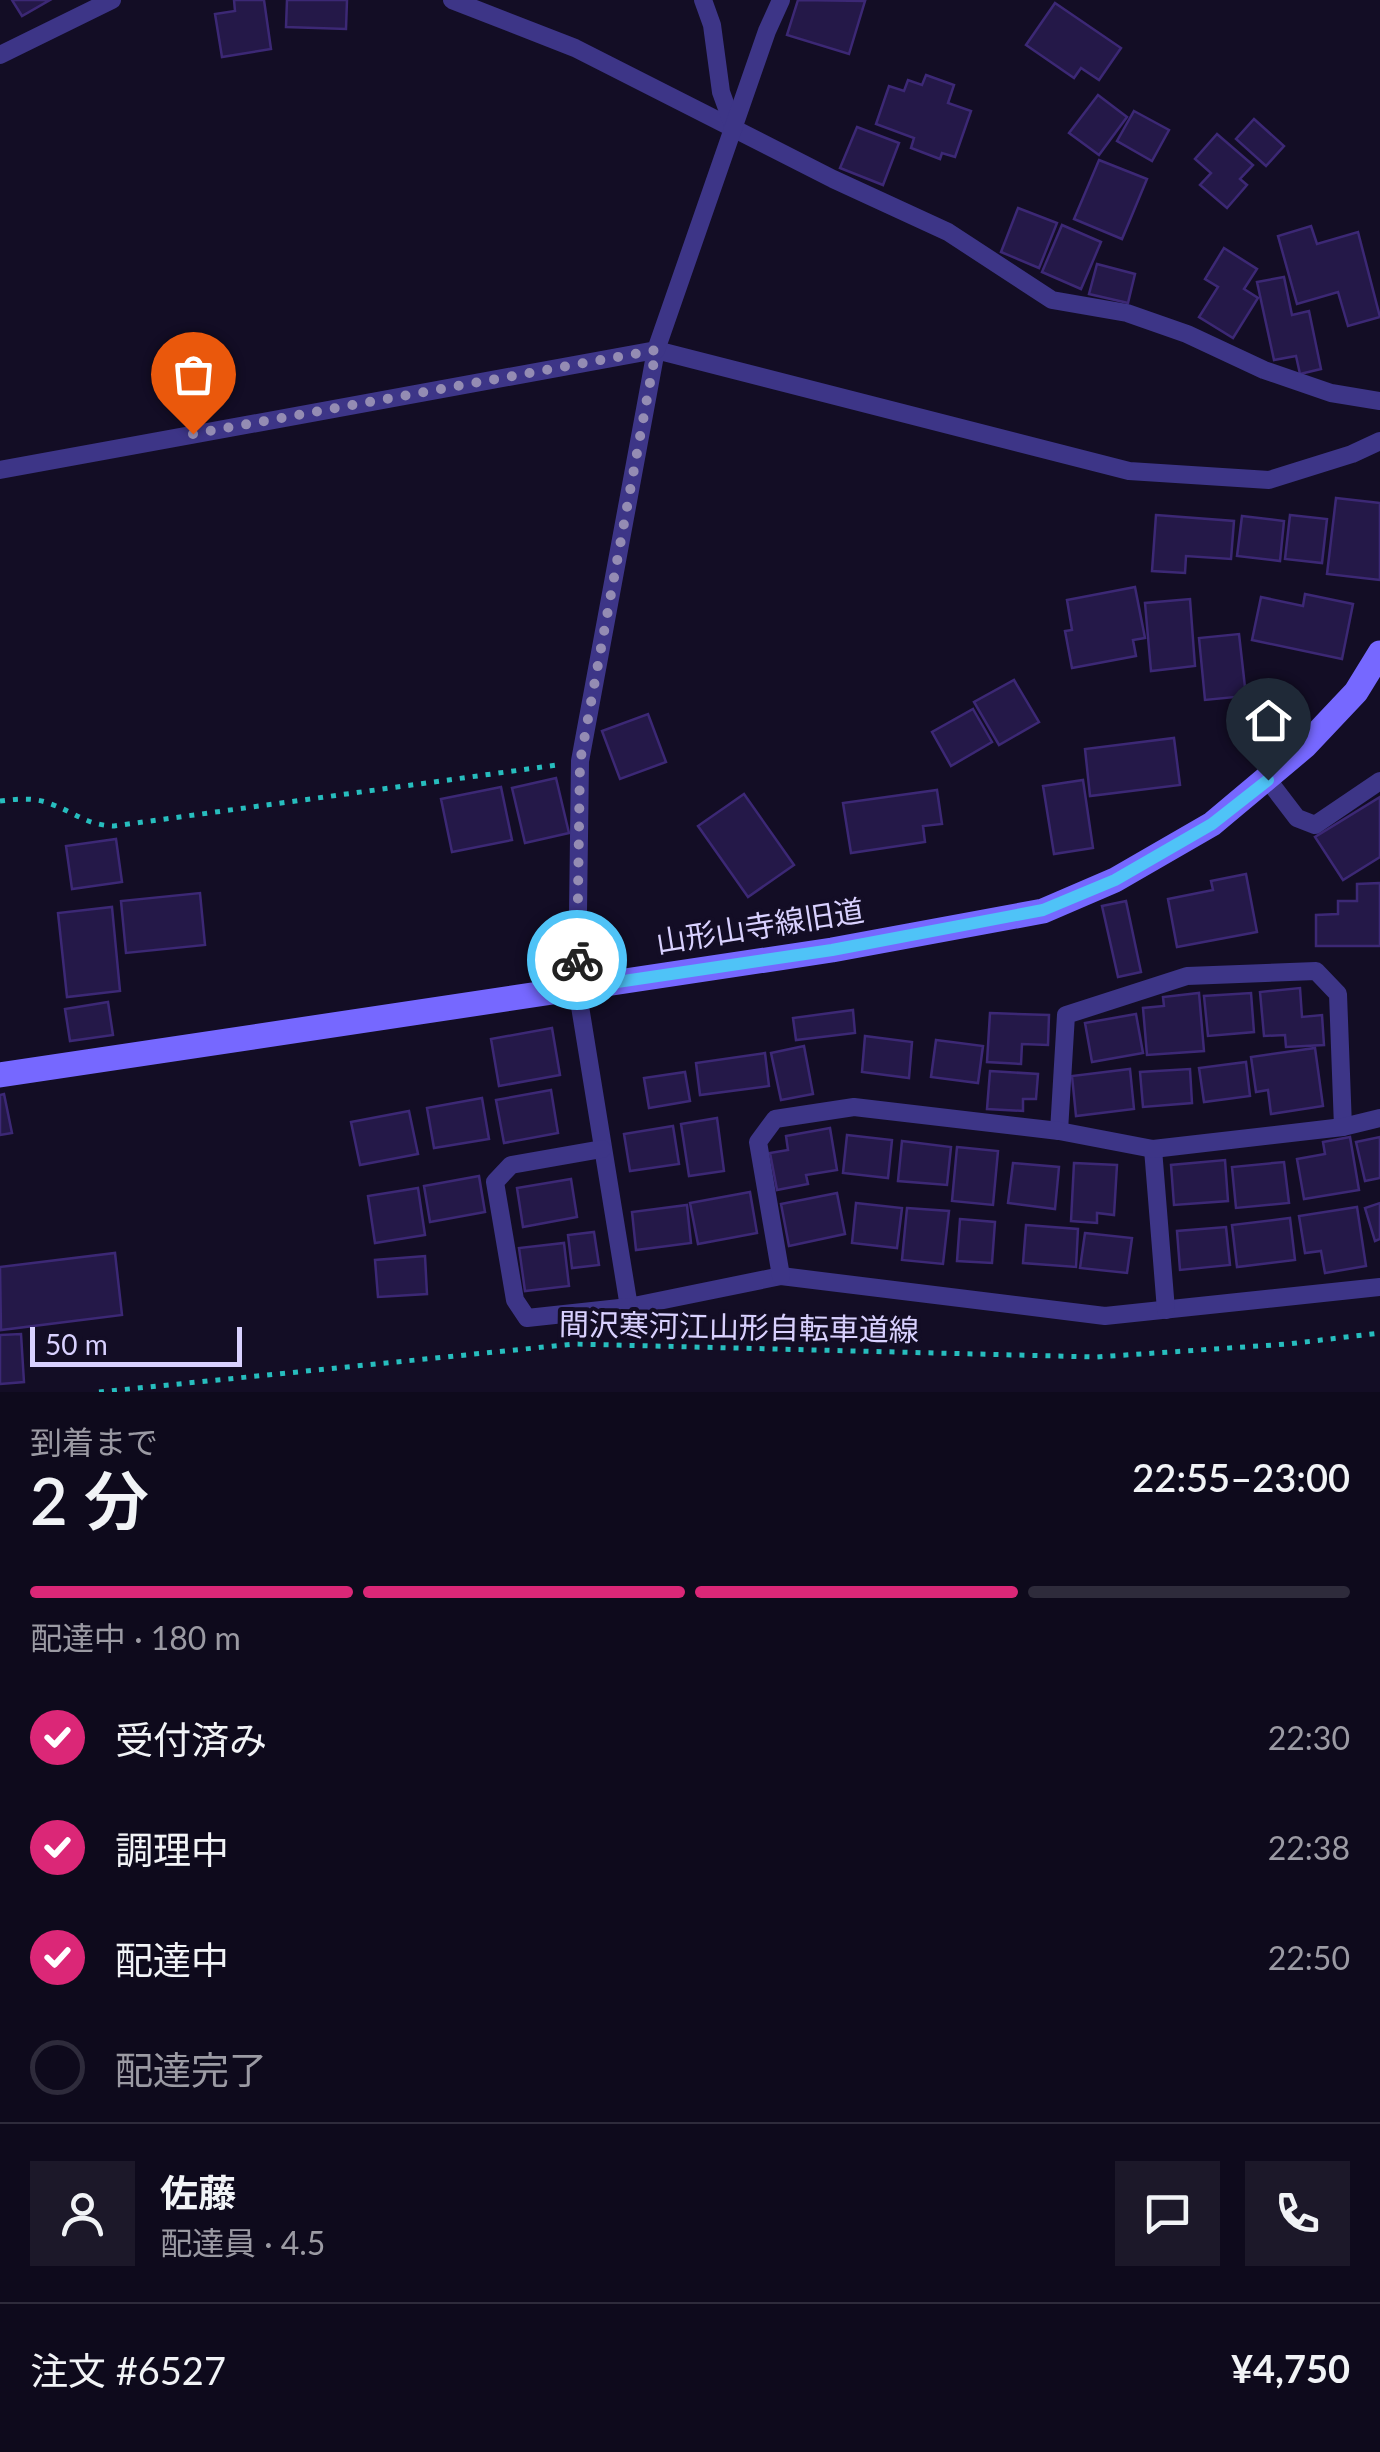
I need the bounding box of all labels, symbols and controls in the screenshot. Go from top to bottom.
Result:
pin [151,332,236,435]
icon: bag [166,347,221,402]
pin [1226,678,1311,781]
icon: home [1241,693,1296,748]
street label: 山形山寺線旧道 [653,891,866,959]
courier [527,910,627,1010]
icon: bike [550,933,605,988]
street label: 間沢寒河江山形自転車道線 [559,1305,919,1347]
scale bar [30,1322,242,1366]
text: 50 m [45,1327,108,1361]
text: 到着まで [30,1422,158,1461]
text: 22:55–23:00 [1132,1454,1350,1500]
text: 2 分 [30,1461,149,1539]
text: 配達中 · 180 m [30,1618,241,1657]
icon: check [30,1710,85,1765]
text: 受付済み [115,1716,267,1762]
text: 22:30 [1268,1718,1350,1757]
icon: check [30,1820,85,1875]
text: 調理中 [115,1826,229,1872]
text: 22:38 [1268,1828,1350,1867]
icon: check [30,1930,85,1985]
text: 配達中 [115,1936,229,1982]
text: 22:50 [1268,1938,1350,1977]
text: 配達完了 [115,2046,267,2092]
button: person [30,2161,135,2266]
button: chat [1115,2161,1220,2266]
button: phone [1245,2161,1350,2266]
text: 佐藤 [160,2169,236,2215]
text: 配達員 · 4.5 [160,2223,325,2262]
text: ¥4,750 [1231,2345,1350,2391]
text: 注文 #6527 [30,2347,226,2393]

